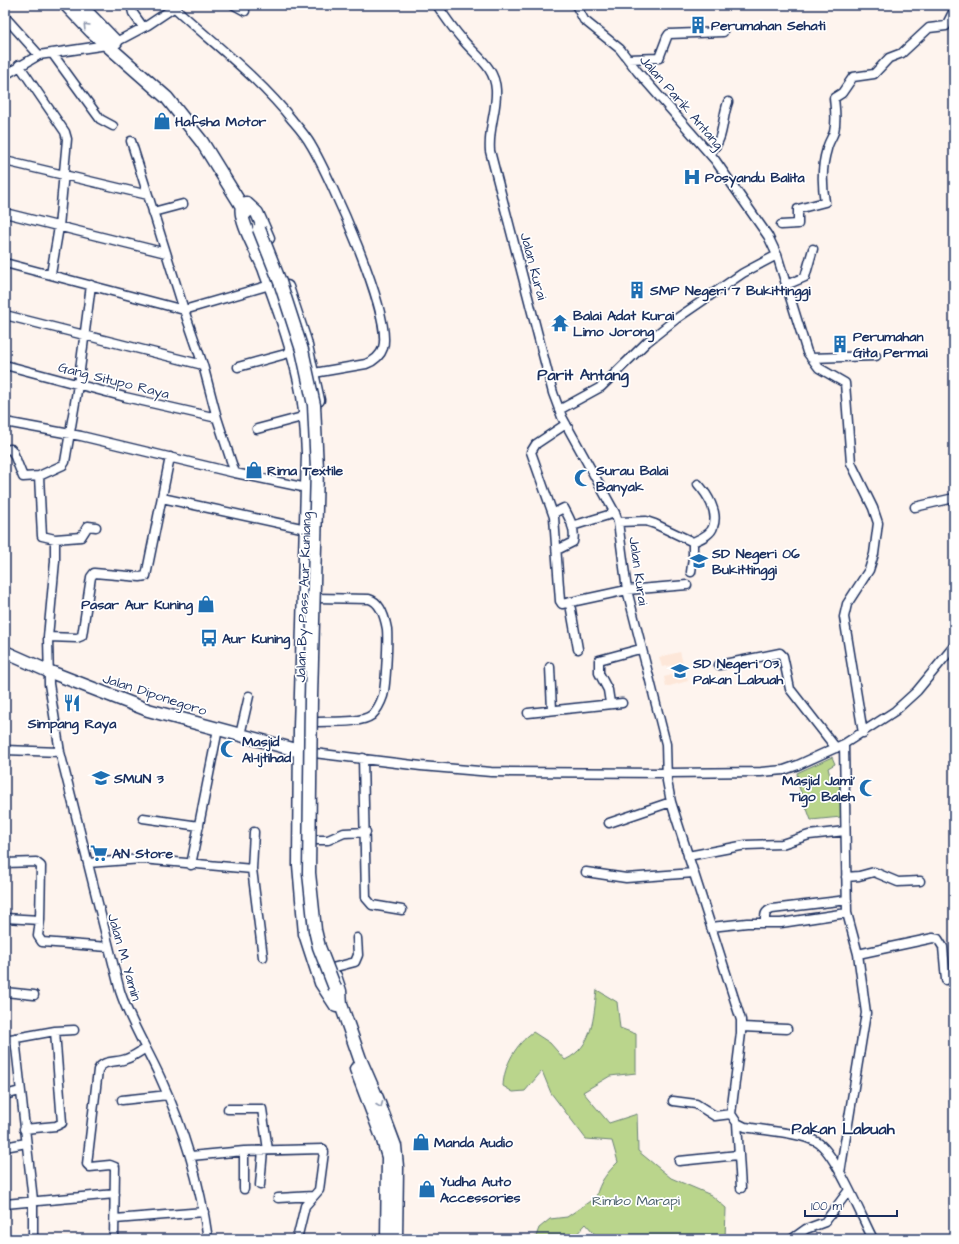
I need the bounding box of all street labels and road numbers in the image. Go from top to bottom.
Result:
street label: Jalan Parik Antang [634,51,728,154]
street label: Jalan Kurai [514,230,552,302]
street label: Gang Situpo Raya [56,358,171,404]
street label: Jalan By Pass Aur Kuniang [291,511,317,683]
street label: Jalan Kurai [623,536,653,607]
street label: Jalan Diponegoro [100,669,210,721]
street label: Jalan M. Yamin [102,911,146,1003]

